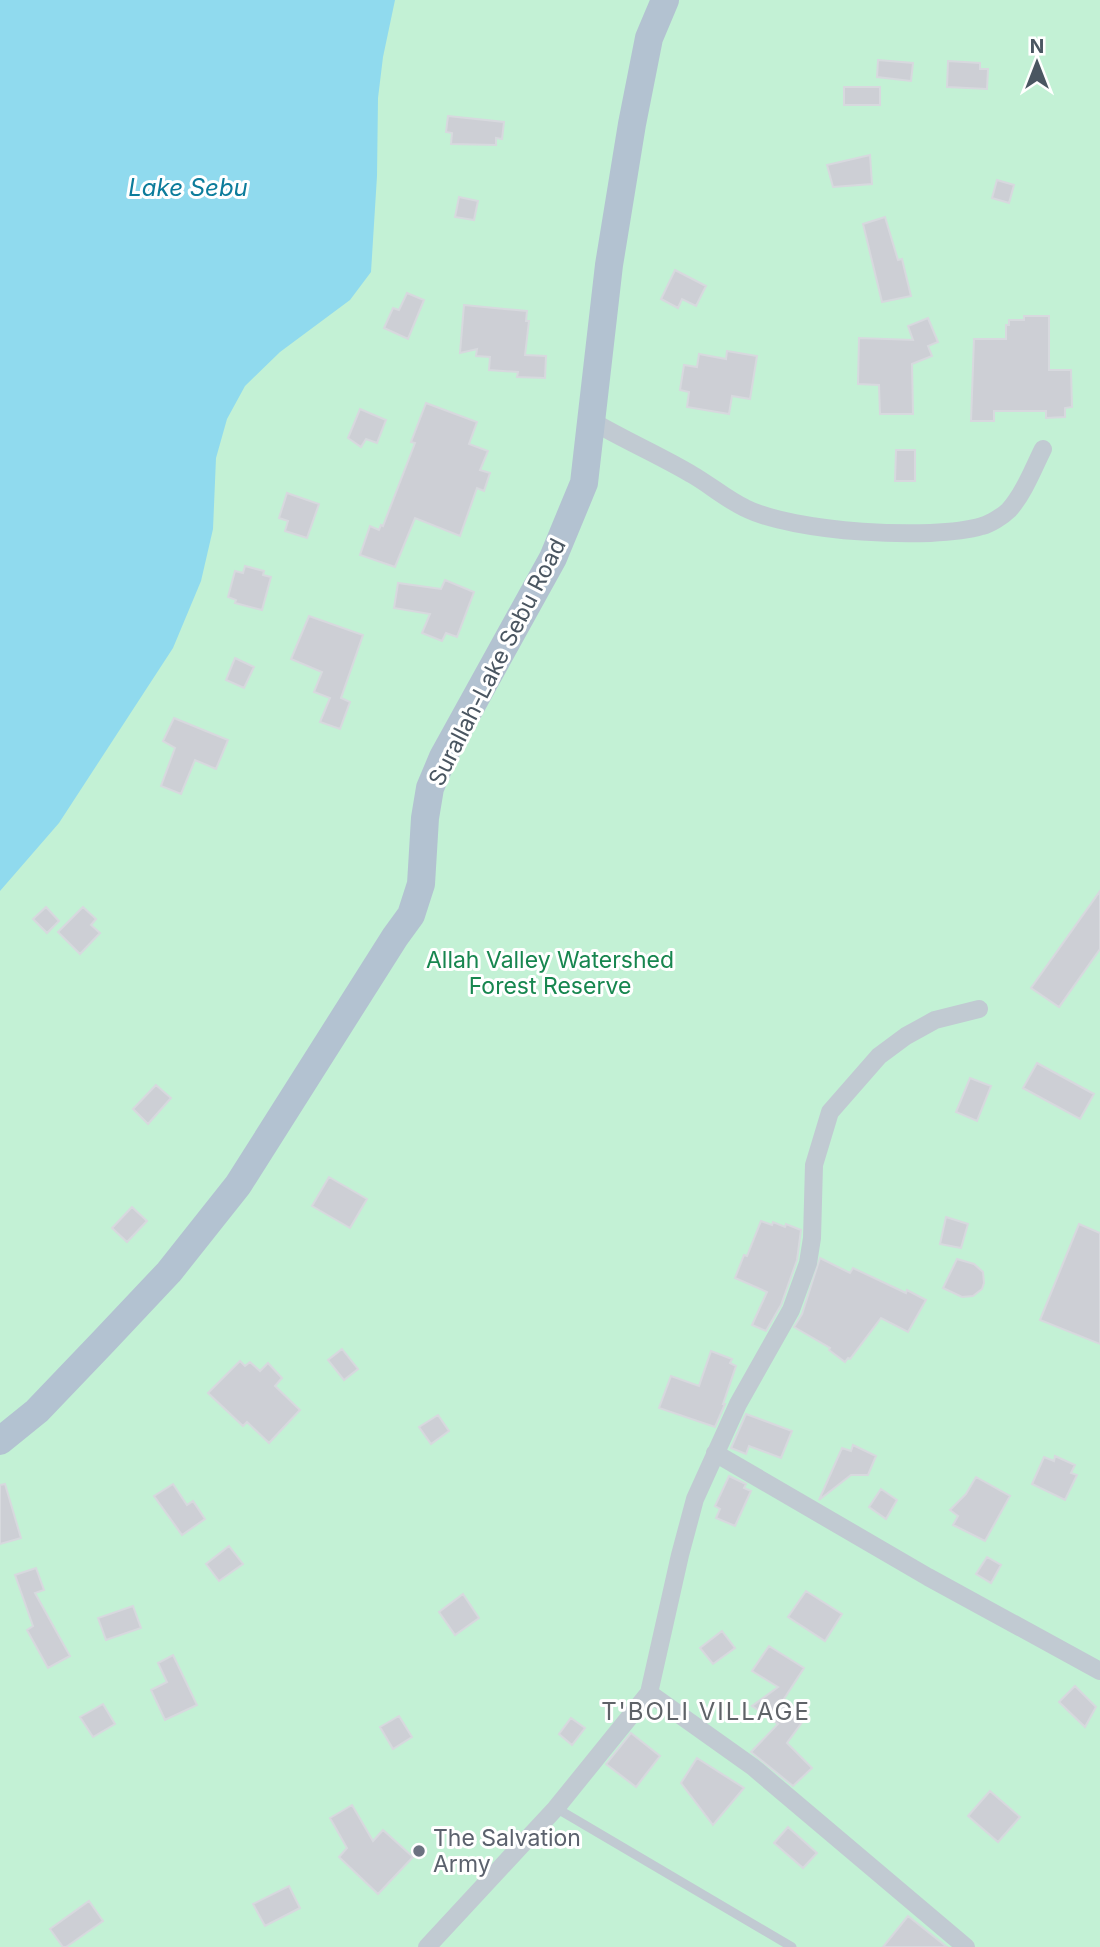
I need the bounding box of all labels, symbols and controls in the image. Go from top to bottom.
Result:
north arrow [1002,28,1072,98]
text: N [1030,35,1044,58]
water label: Lake Sebu [128,173,248,202]
street label: Surallah-Lake Sebu Road [422,534,572,790]
park label: Allah Valley Watershed Forest Reserve [426,946,674,1000]
district label: T'BOLI VILLAGE [601,1697,811,1726]
place label: The Salvation Army [433,1824,581,1878]
marker: The Salvation Army [411,1843,427,1859]

